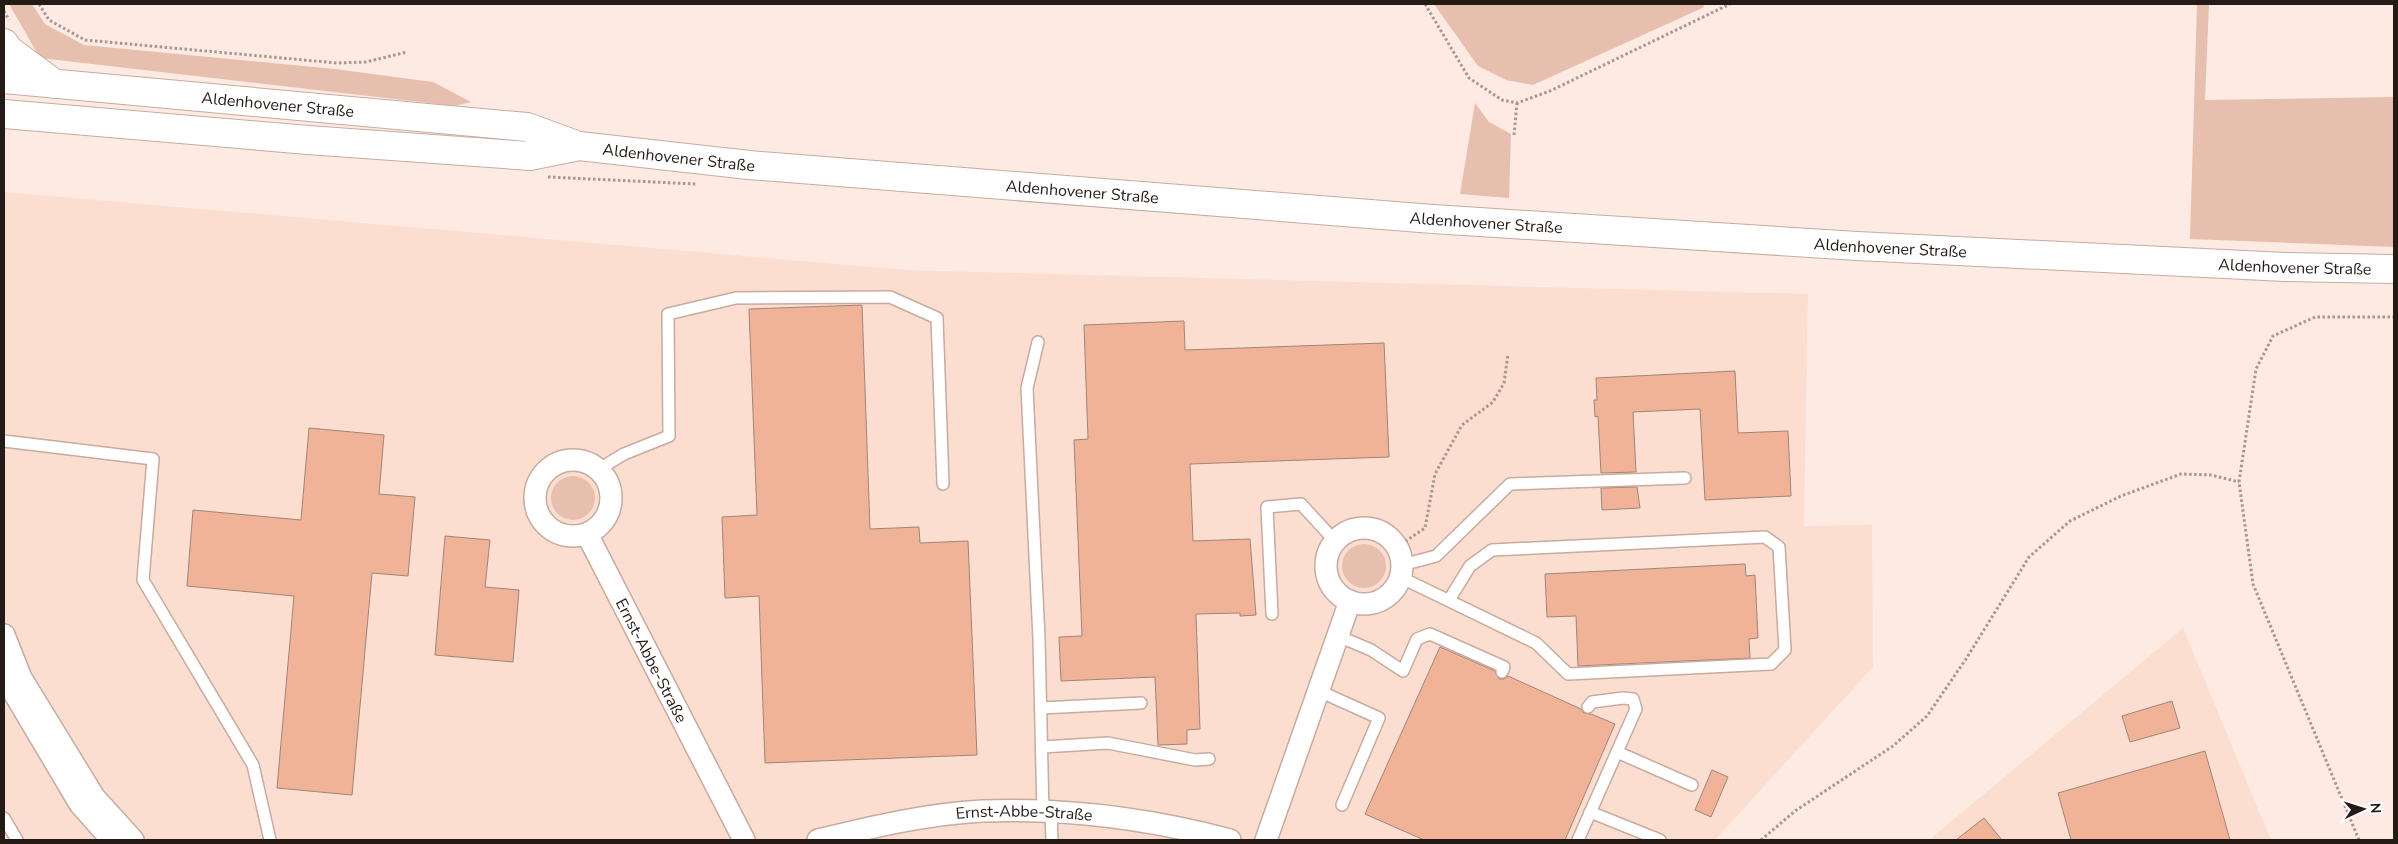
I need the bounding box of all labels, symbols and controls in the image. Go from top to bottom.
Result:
street label: Aldenhovener Straße [200,87,355,123]
street label: Aldenhovener Straße [601,139,756,177]
street label: Aldenhovener Straße [1005,175,1159,209]
street label: Aldenhovener Straße [1409,207,1563,239]
street label: Aldenhovener Straße [1813,233,1967,263]
street label: Aldenhovener Straße [2218,254,2372,281]
street label: Ernst-Abbe-Straße [610,595,692,727]
north arrow [2338,784,2388,834]
street label: Ernst-Abbe-Straße [955,800,1094,827]
text: N [2366,802,2385,814]

